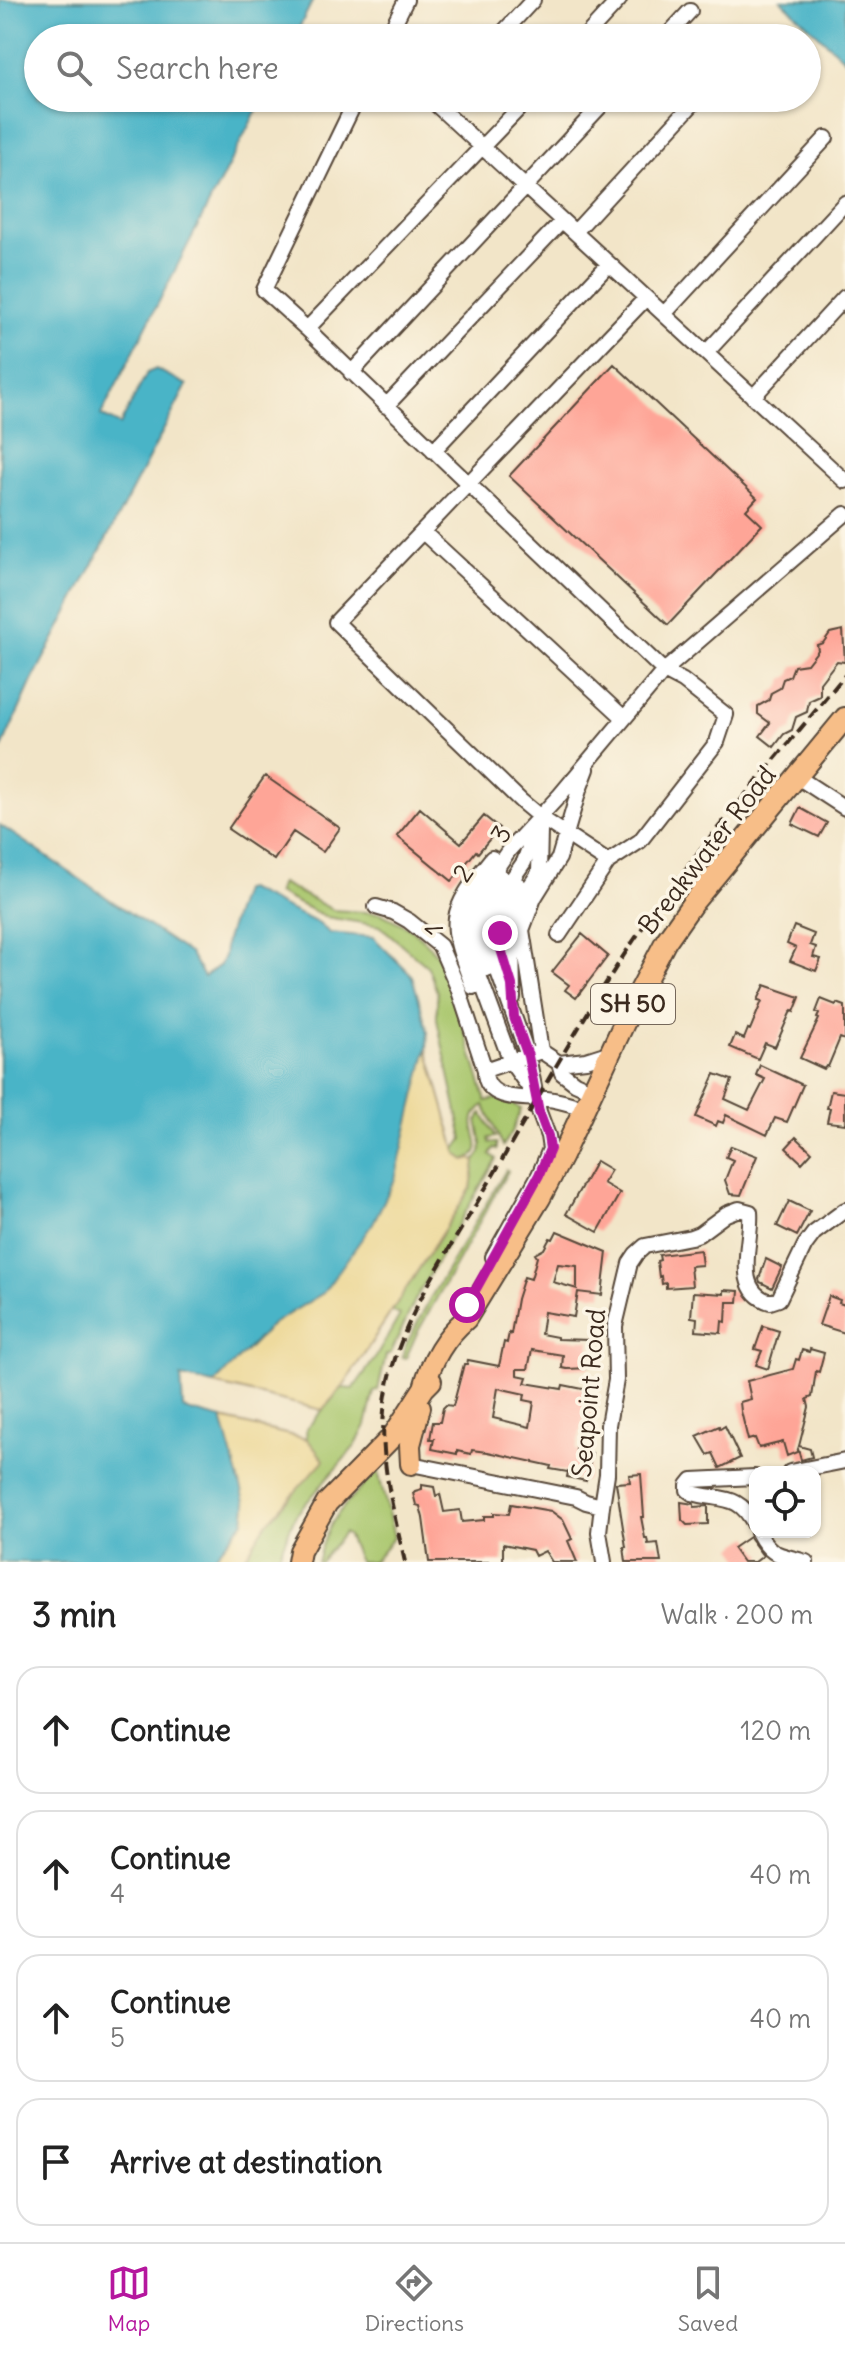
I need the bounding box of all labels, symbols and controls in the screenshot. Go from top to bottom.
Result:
search box [24,24,821,112]
icon: search [52,46,96,90]
text: Search here [116,49,279,87]
street label: Breakwater Road [631,759,783,940]
street label: 3 [483,819,518,849]
street label: 2 [445,858,480,888]
route end [482,915,518,951]
street label: 1 [417,924,450,936]
road number: SH 50 [591,984,675,1024]
route start [449,1287,485,1323]
street label: Seapoint Road [565,1307,612,1479]
map controls [749,1466,821,1538]
button: locate [749,1466,821,1538]
text: 3 min [32,1593,117,1636]
text: Walk · 200 m [661,1598,813,1631]
icon: ahead [34,1708,78,1752]
text: Continue [110,1711,231,1749]
text: 120 m [740,1714,811,1747]
text: Continue [110,1839,231,1877]
icon: ahead [34,1852,78,1896]
text: 40 m [750,1858,811,1891]
text: 4 [110,1877,125,1910]
text: Continue [110,1983,231,2021]
icon: ahead [34,1996,78,2040]
text: 40 m [750,2002,811,2035]
text: 5 [110,2021,125,2054]
icon: arrive [34,2140,78,2184]
text: Arrive at destination [110,2143,382,2181]
tab: Map [107,2261,151,2337]
tab: Directions [365,2261,464,2337]
tab: Saved [678,2261,738,2337]

